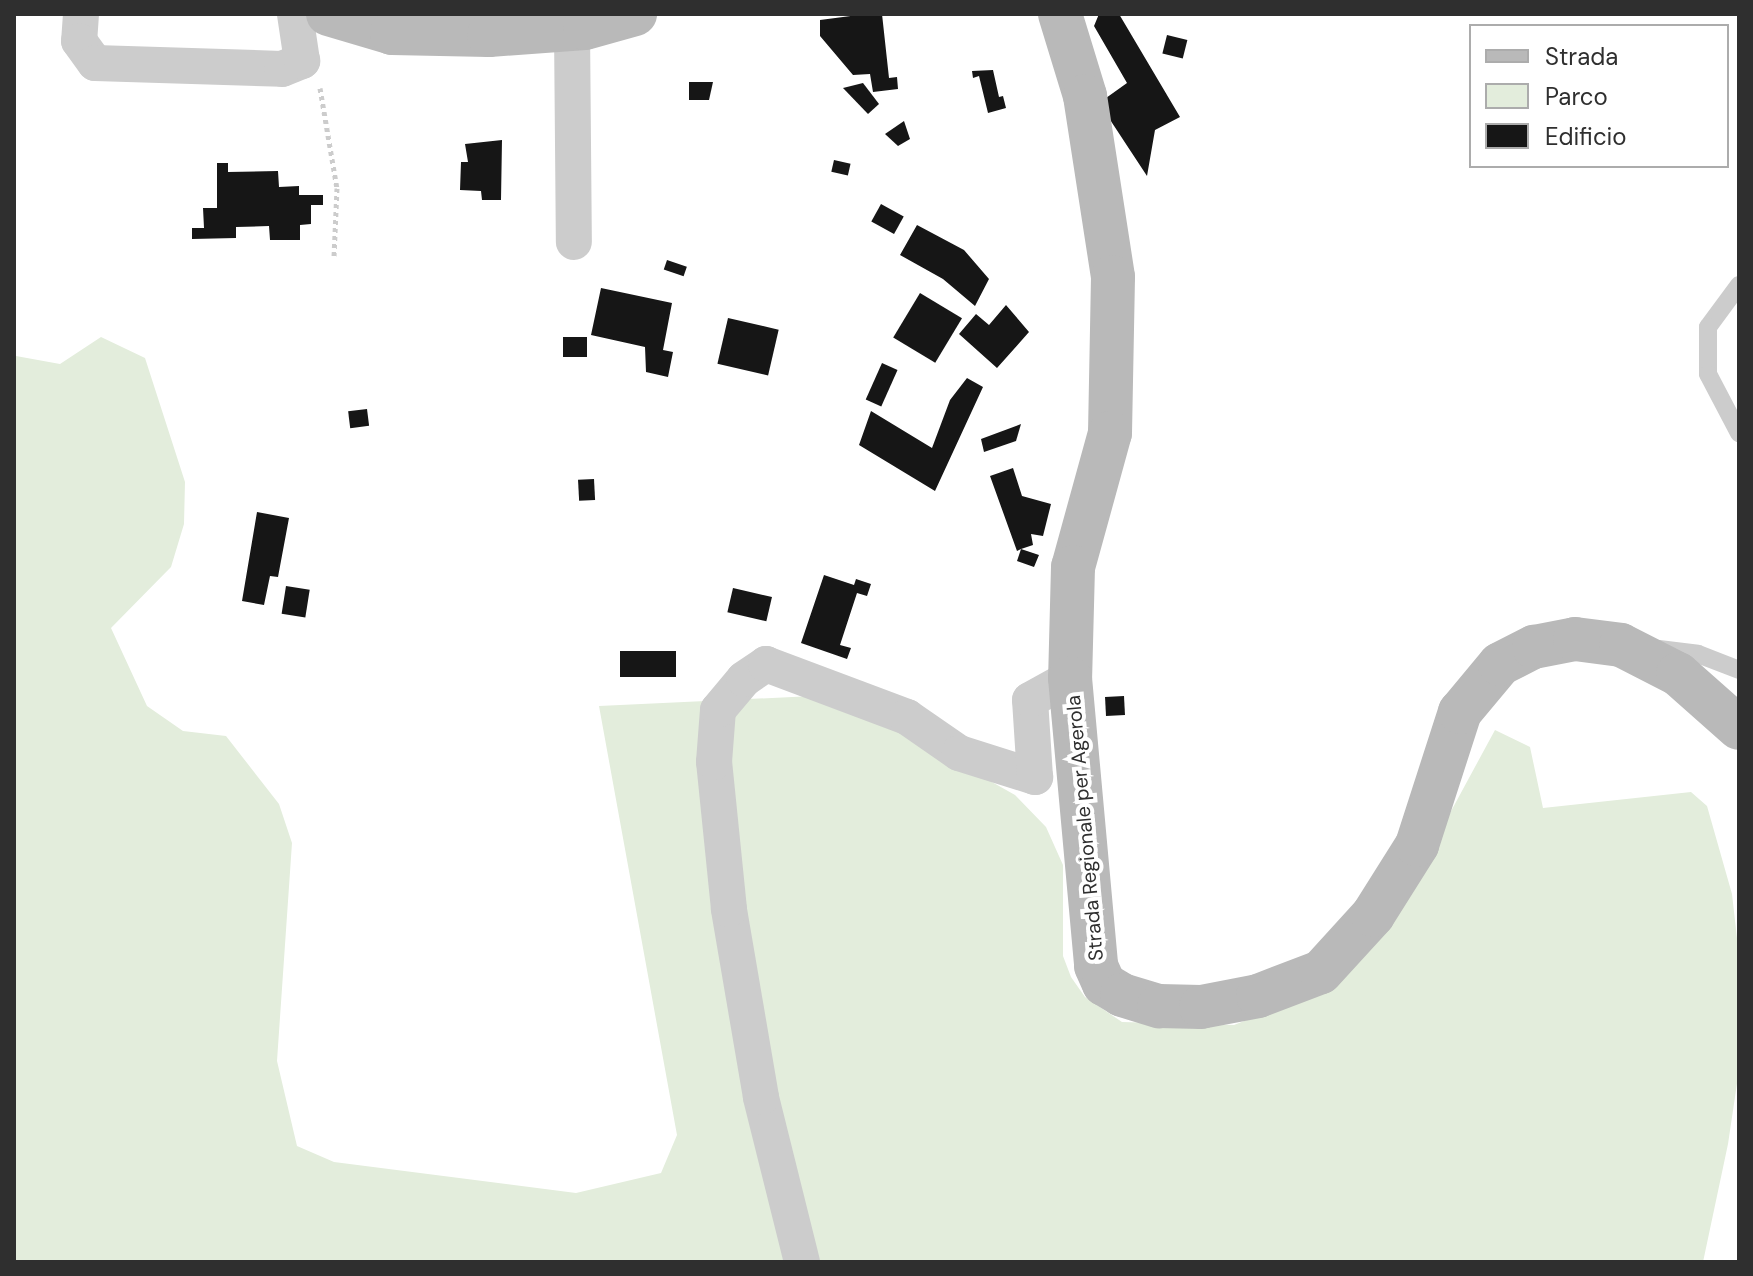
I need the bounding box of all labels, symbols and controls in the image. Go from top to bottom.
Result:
legend [1469,24,1729,168]
text: Strada [1545,41,1618,72]
text: Parco [1545,81,1608,112]
text: Edificio [1545,121,1627,152]
street label: Strada Regionale per Agerola [1061,694,1109,962]

